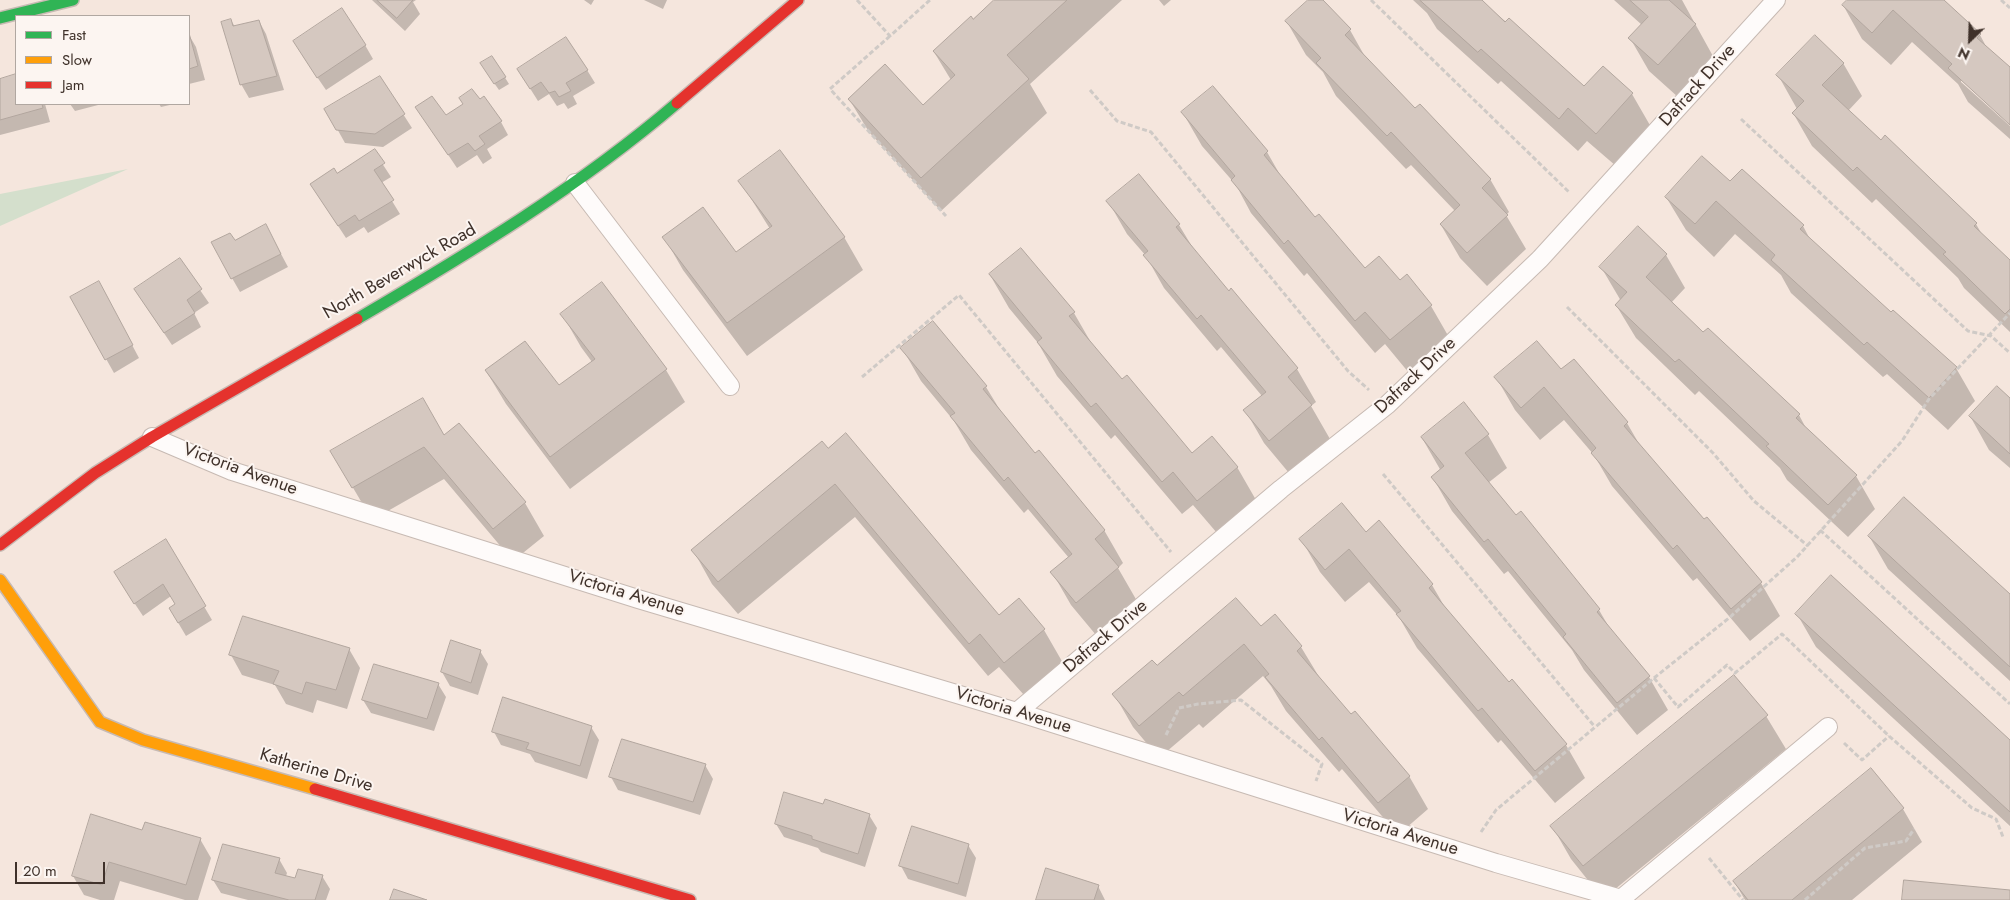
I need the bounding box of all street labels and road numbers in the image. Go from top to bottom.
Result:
street label: Dafrack Drive [1656,41,1740,131]
street label: North Beverwyck Road [320,219,480,325]
street label: Dafrack Drive [1371,333,1461,419]
street label: Victoria Avenue [180,439,300,501]
street label: Victoria Avenue [565,566,687,622]
street label: Dafrack Drive [1060,596,1152,678]
street label: Victoria Avenue [952,683,1074,739]
street label: Katherine Drive [257,745,375,797]
street label: Victoria Avenue [1339,805,1461,861]

